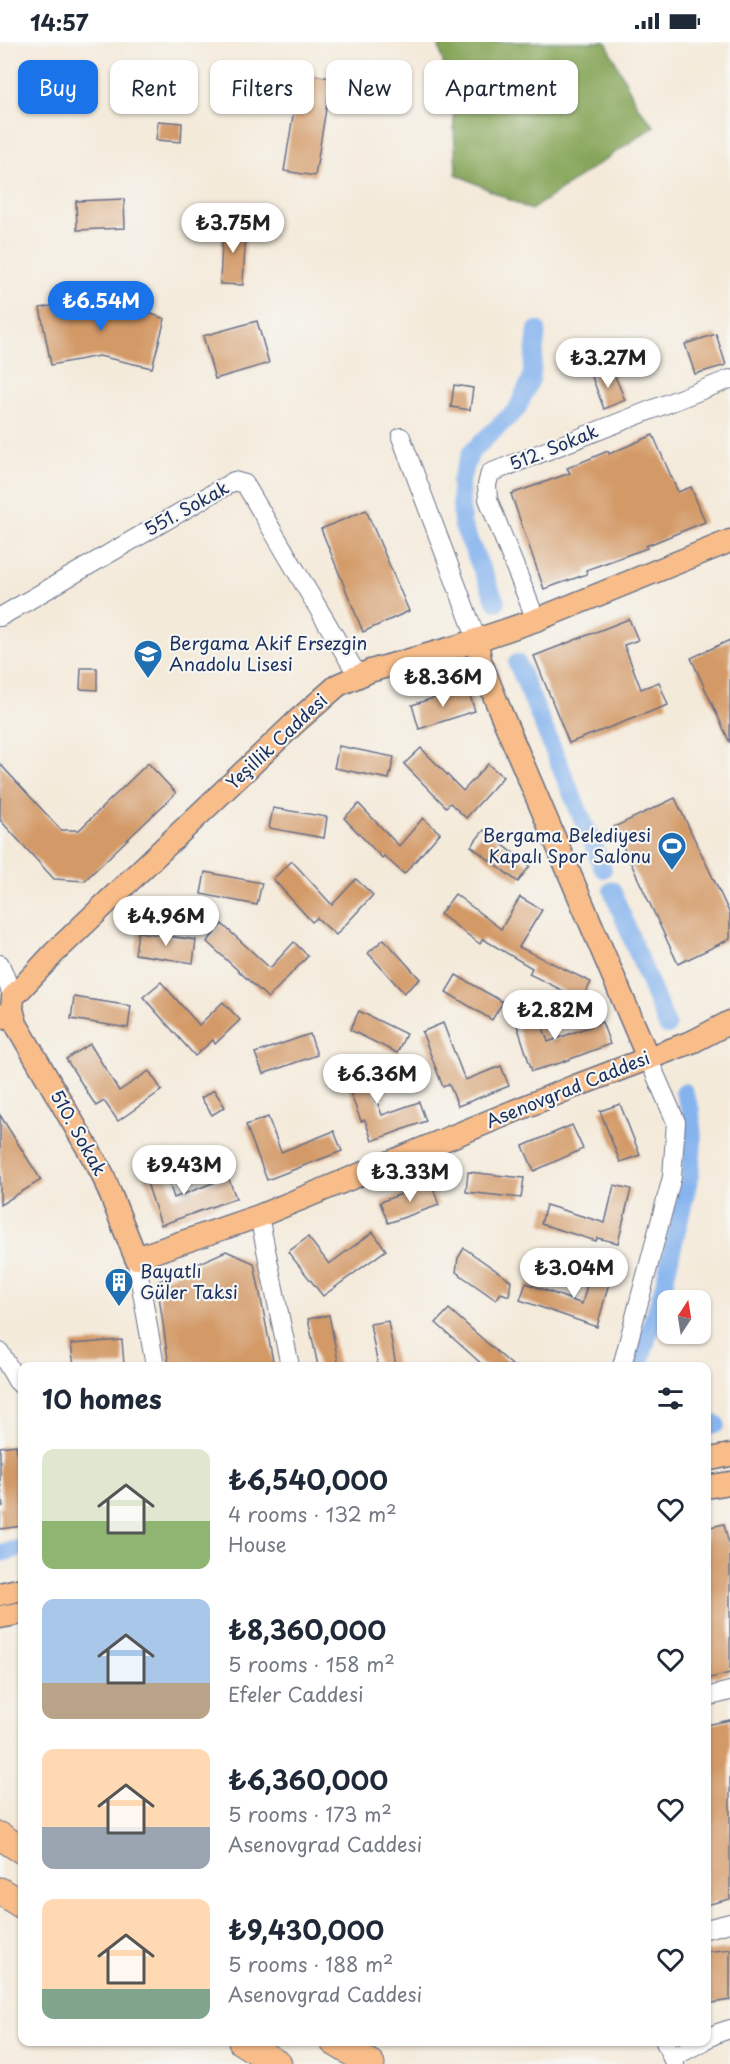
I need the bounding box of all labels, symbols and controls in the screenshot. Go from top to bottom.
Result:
text: 14:57 [30,5,88,38]
chip: Buy [18,60,98,114]
chip: Rent [110,60,198,114]
chip: Filters [210,60,314,114]
chip: New [326,60,412,114]
chip: Apartment [424,60,578,114]
pin: ₺3.75M [184,203,282,254]
text: ₺3.75M [195,207,271,237]
pin: ₺6.54M [52,281,150,332]
text: ₺6.54M [62,285,140,315]
pin: ₺3.27M [559,338,657,389]
text: ₺3.27M [570,342,646,372]
street label: 512. Sokak [505,417,602,477]
street label: 551. Sokak [139,473,234,542]
place label: Bergama Akif Ersezgin Anadolu Lisesi [169,629,367,677]
school or university icon: Bergama Akif Ersezgin Anadolu Lisesi [132,638,164,680]
pin: ₺8.36M [394,657,492,708]
text: ₺8.36M [404,661,482,691]
street label: Yeşillik Caddesi [219,687,333,795]
place label: Bergama Belediyesi Kapalı Spor Salonu [483,821,651,869]
sports icon: Bergama Belediyesi Kapalı Spor Salonu [656,830,688,872]
pin: ₺4.96M [117,896,215,947]
text: ₺4.96M [127,900,205,930]
pin: ₺2.82M [506,990,604,1041]
text: ₺2.82M [516,994,594,1024]
street label: Asenovgrad Caddesi [481,1043,653,1134]
pin: ₺6.36M [328,1054,426,1105]
text: ₺6.36M [337,1058,417,1088]
street label: 510. Sokak [45,1084,114,1180]
pin: ₺9.43M [135,1145,233,1196]
text: ₺9.43M [146,1149,222,1179]
pin: ₺3.33M [361,1152,459,1203]
text: ₺3.33M [371,1156,449,1186]
pin: ₺3.04M [525,1248,623,1299]
text: ₺3.04M [534,1252,614,1282]
place label: Bayatlı Güler Taksi [140,1257,238,1305]
building icon: Bayatlı Güler Taksi [103,1266,135,1308]
north arrow [657,1290,711,1344]
map controls [657,1290,711,1344]
text: 10 homes [42,1379,162,1418]
icon: filters [654,1382,687,1415]
text: ₺6,540,000 [228,1460,388,1499]
icon: home [90,1473,162,1545]
icon: heart [654,1493,687,1526]
text: 4 rooms · 132 m² [228,1499,397,1529]
text: House [228,1529,287,1559]
text: ₺8,360,000 [228,1610,386,1649]
icon: home [90,1623,162,1695]
icon: heart [654,1643,687,1676]
text: 5 rooms · 158 m² [228,1649,395,1679]
text: Efeler Caddesi [228,1679,364,1709]
text: ₺6,360,000 [228,1760,388,1799]
icon: home [90,1773,162,1845]
icon: heart [654,1793,687,1826]
text: 5 rooms · 173 m² [228,1799,392,1829]
text: Asenovgrad Caddesi [228,1829,422,1859]
text: ₺9,430,000 [228,1910,384,1949]
icon: home [90,1923,162,1995]
icon: heart [654,1943,687,1976]
text: 5 rooms · 188 m² [228,1949,393,1979]
text: Asenovgrad Caddesi [228,1979,422,2009]

